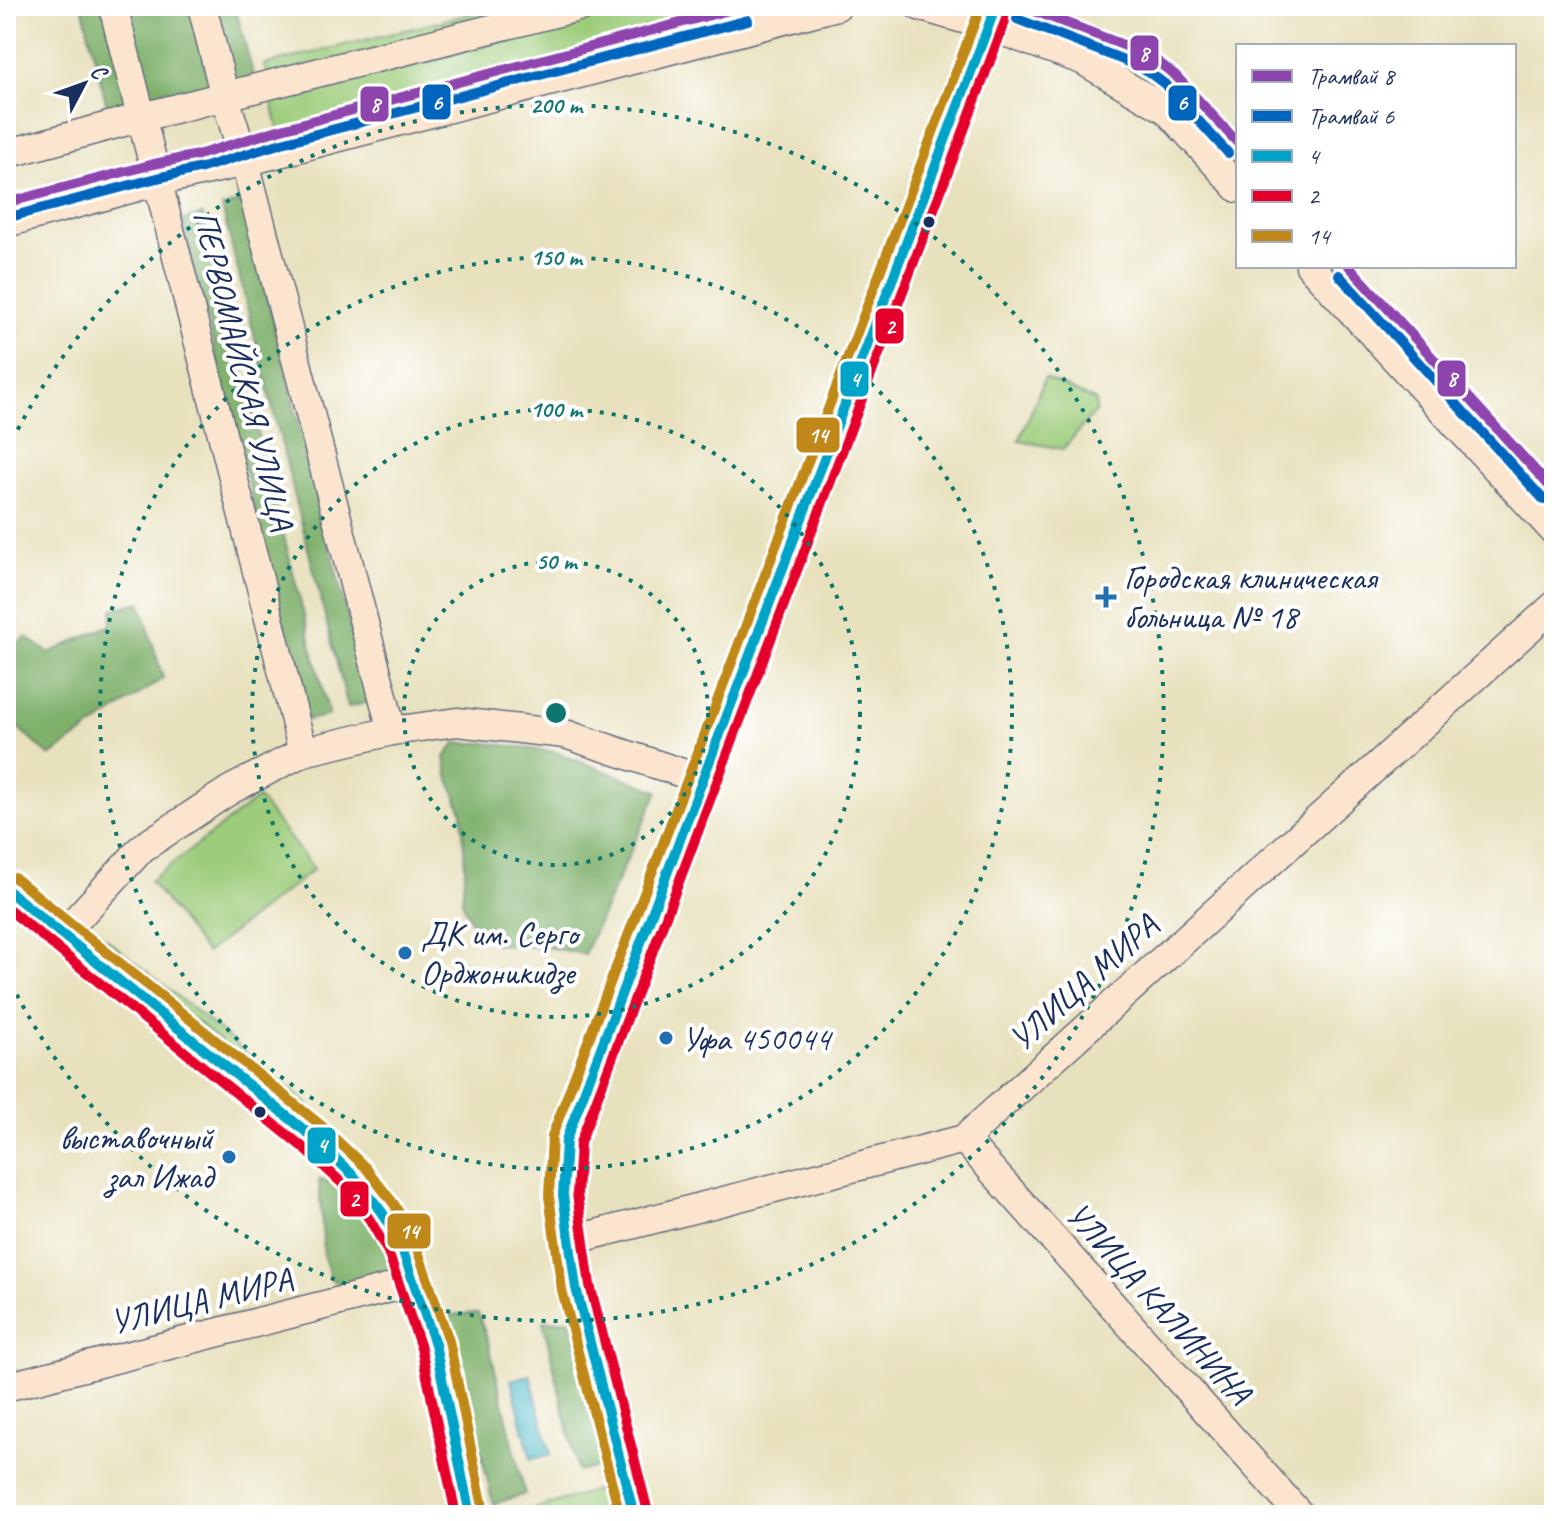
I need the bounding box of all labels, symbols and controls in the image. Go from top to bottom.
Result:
line badge: 8 [1129,34,1160,72]
text: 8 [1139,40,1152,68]
north arrow [44,44,124,124]
legend [1236,44,1516,268]
text: С [84,58,115,87]
text: Трамвай 8 [1308,61,1396,91]
line badge: 6 [421,83,452,121]
line badge: 6 [1167,84,1198,122]
line badge: 8 [359,85,390,123]
text: 6 [432,89,444,117]
text: 6 [1177,89,1189,117]
text: 200 m [530,90,584,120]
text: 8 [370,91,383,119]
text: Трамвай 6 [1308,101,1395,131]
text: 4 [1308,141,1321,171]
text: 2 [1308,181,1321,211]
street label: ПЕРВОМАЙСКАЯ УЛИЦА [183,206,305,535]
unlabelled marker [921,214,937,230]
text: 14 [1308,221,1332,251]
text: 150 m [530,242,584,272]
line badge: 2 [874,307,905,345]
text: 2 [885,313,897,341]
line badge: 8 [1436,359,1467,398]
line badge: 4 [839,360,870,398]
text: 8 [1447,365,1460,393]
text: 4 [850,366,863,394]
text: 100 m [530,394,584,424]
line badge: 14 [795,416,841,454]
text: 14 [808,422,831,450]
text: 50 m [536,546,579,576]
place label: Городская клиническая больница № 18 [1124,556,1379,638]
marker: Городская клиническая больница № 18 [1095,586,1117,608]
centre of rings [542,699,570,727]
street label: УЛИЦА МИРА [1000,903,1167,1060]
place label: ДК им. Серго Орджоникидзе [421,912,582,994]
marker: ДК им. Серго Орджоникидзе [396,944,414,962]
place label: Уфа 450044 [682,1017,834,1060]
marker: Уфа 450044 [657,1029,675,1047]
unlabelled marker [252,1104,268,1120]
place label: выставочный зал Ижад [60,1116,216,1198]
line badge: 4 [306,1126,337,1165]
text: 4 [317,1132,330,1160]
marker: выставочный зал Ижад [220,1148,238,1166]
line badge: 2 [339,1180,370,1218]
text: 2 [349,1186,361,1214]
street label: УЛИЦА КАЛИНИНА [1057,1193,1262,1414]
line badge: 14 [386,1212,432,1250]
text: 14 [399,1218,422,1246]
street label: УЛИЦА МИРА [106,1256,297,1343]

